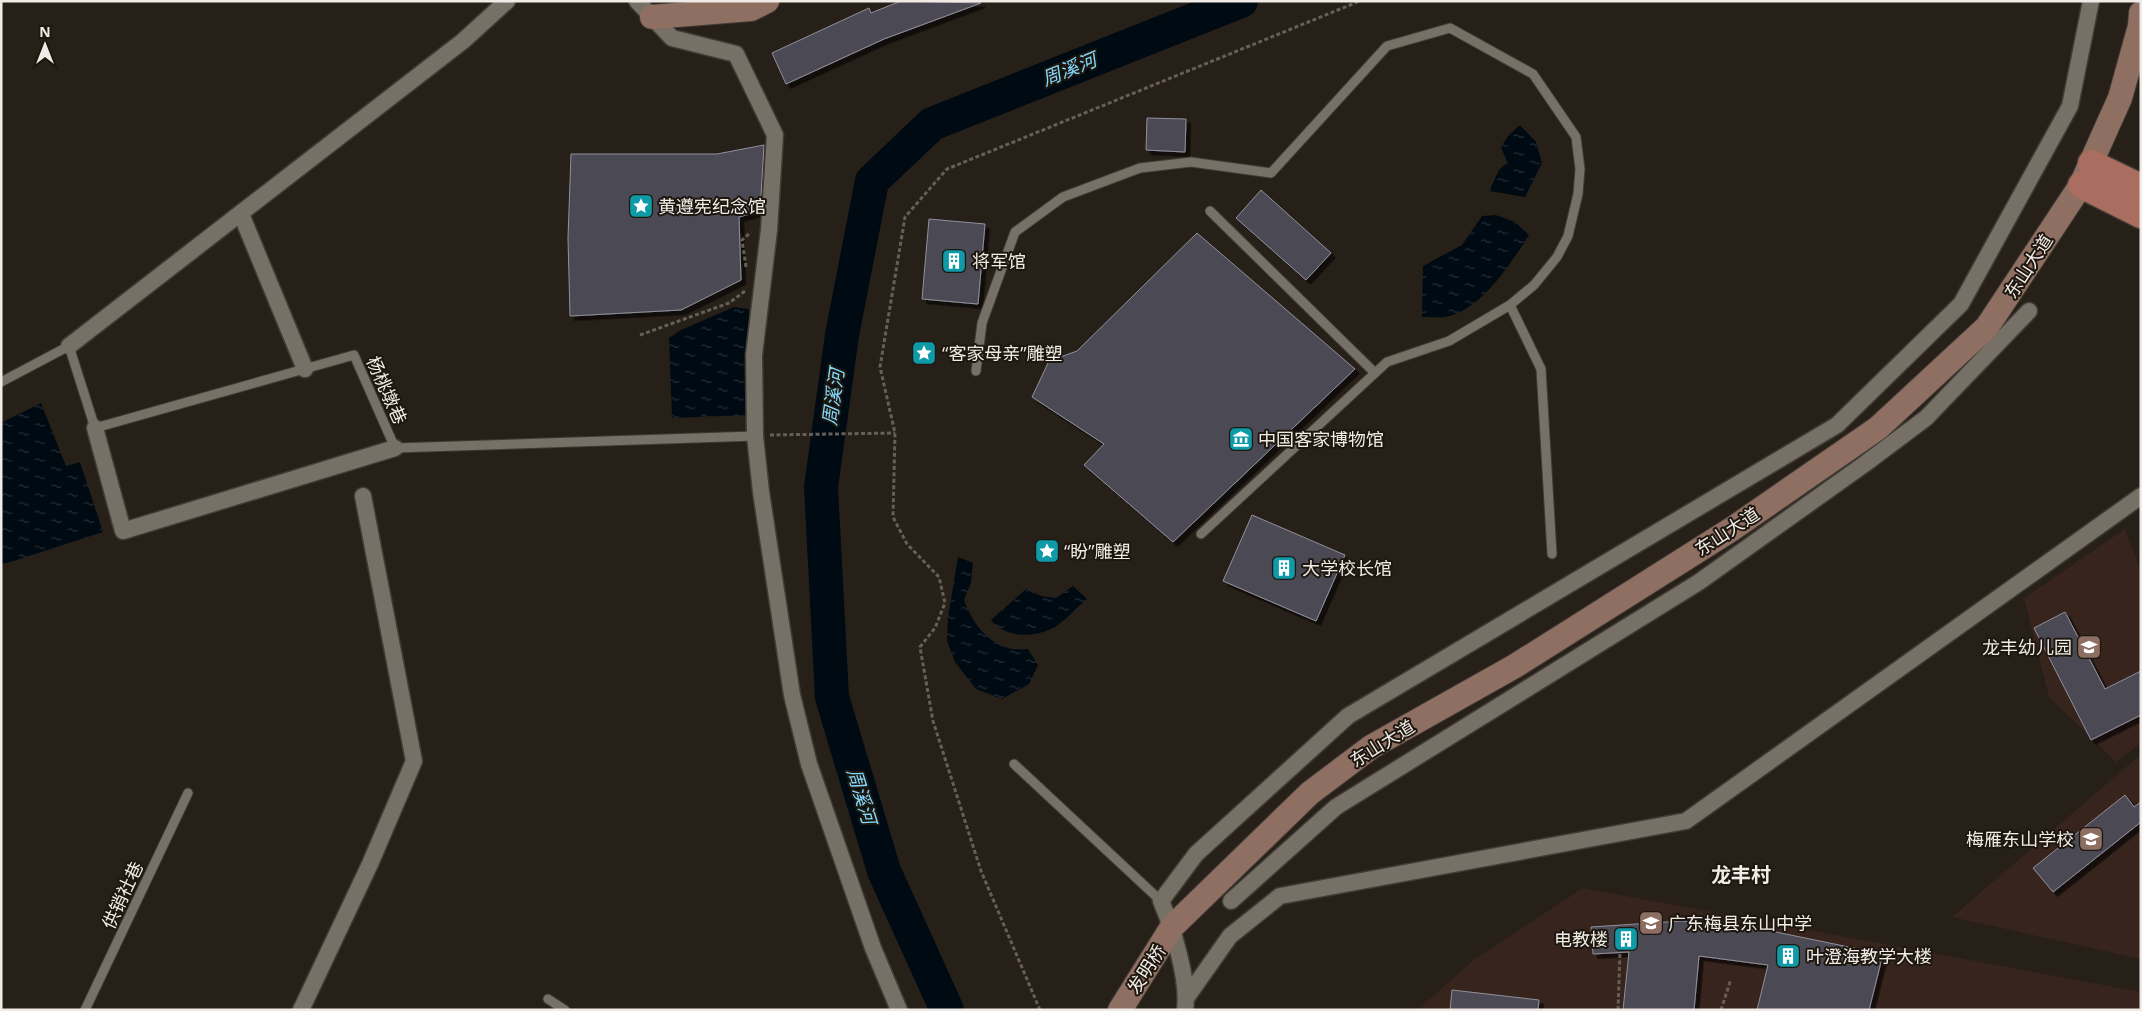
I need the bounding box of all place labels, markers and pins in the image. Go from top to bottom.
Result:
place icon: 黄遵宪纪念馆 [628,193,654,219]
place label: 黄遵宪纪念馆 [658,194,766,218]
building icon: 将军馆 [941,248,967,274]
place label: 将军馆 [972,249,1026,273]
place icon: “客家母亲”雕塑 [911,340,937,366]
place label: “客家母亲”雕塑 [942,341,1063,365]
museum icon: 中国客家博物馆 [1228,426,1254,452]
place label: 中国客家博物馆 [1258,427,1384,451]
place icon: “盼”雕塑 [1034,538,1060,564]
place label: “盼”雕塑 [1064,539,1131,563]
building icon: 大学校长馆 [1271,555,1297,581]
place label: 大学校长馆 [1302,556,1392,580]
school or university icon: 龙丰幼儿园 [2076,634,2102,660]
place label: 龙丰幼儿园 [1982,635,2072,659]
school or university icon: 梅雁东山学校 [2078,826,2104,852]
place label: 梅雁东山学校 [1966,827,2074,851]
school or university icon: 广东梅县东山中学 [1638,910,1664,936]
place label: 广东梅县东山中学 [1668,911,1812,935]
building icon: 电教楼 [1613,926,1639,952]
place label: 电教楼 [1554,927,1608,951]
building icon: 叶澄海教学大楼 [1775,943,1801,969]
place label: 叶澄海教学大楼 [1806,944,1932,968]

